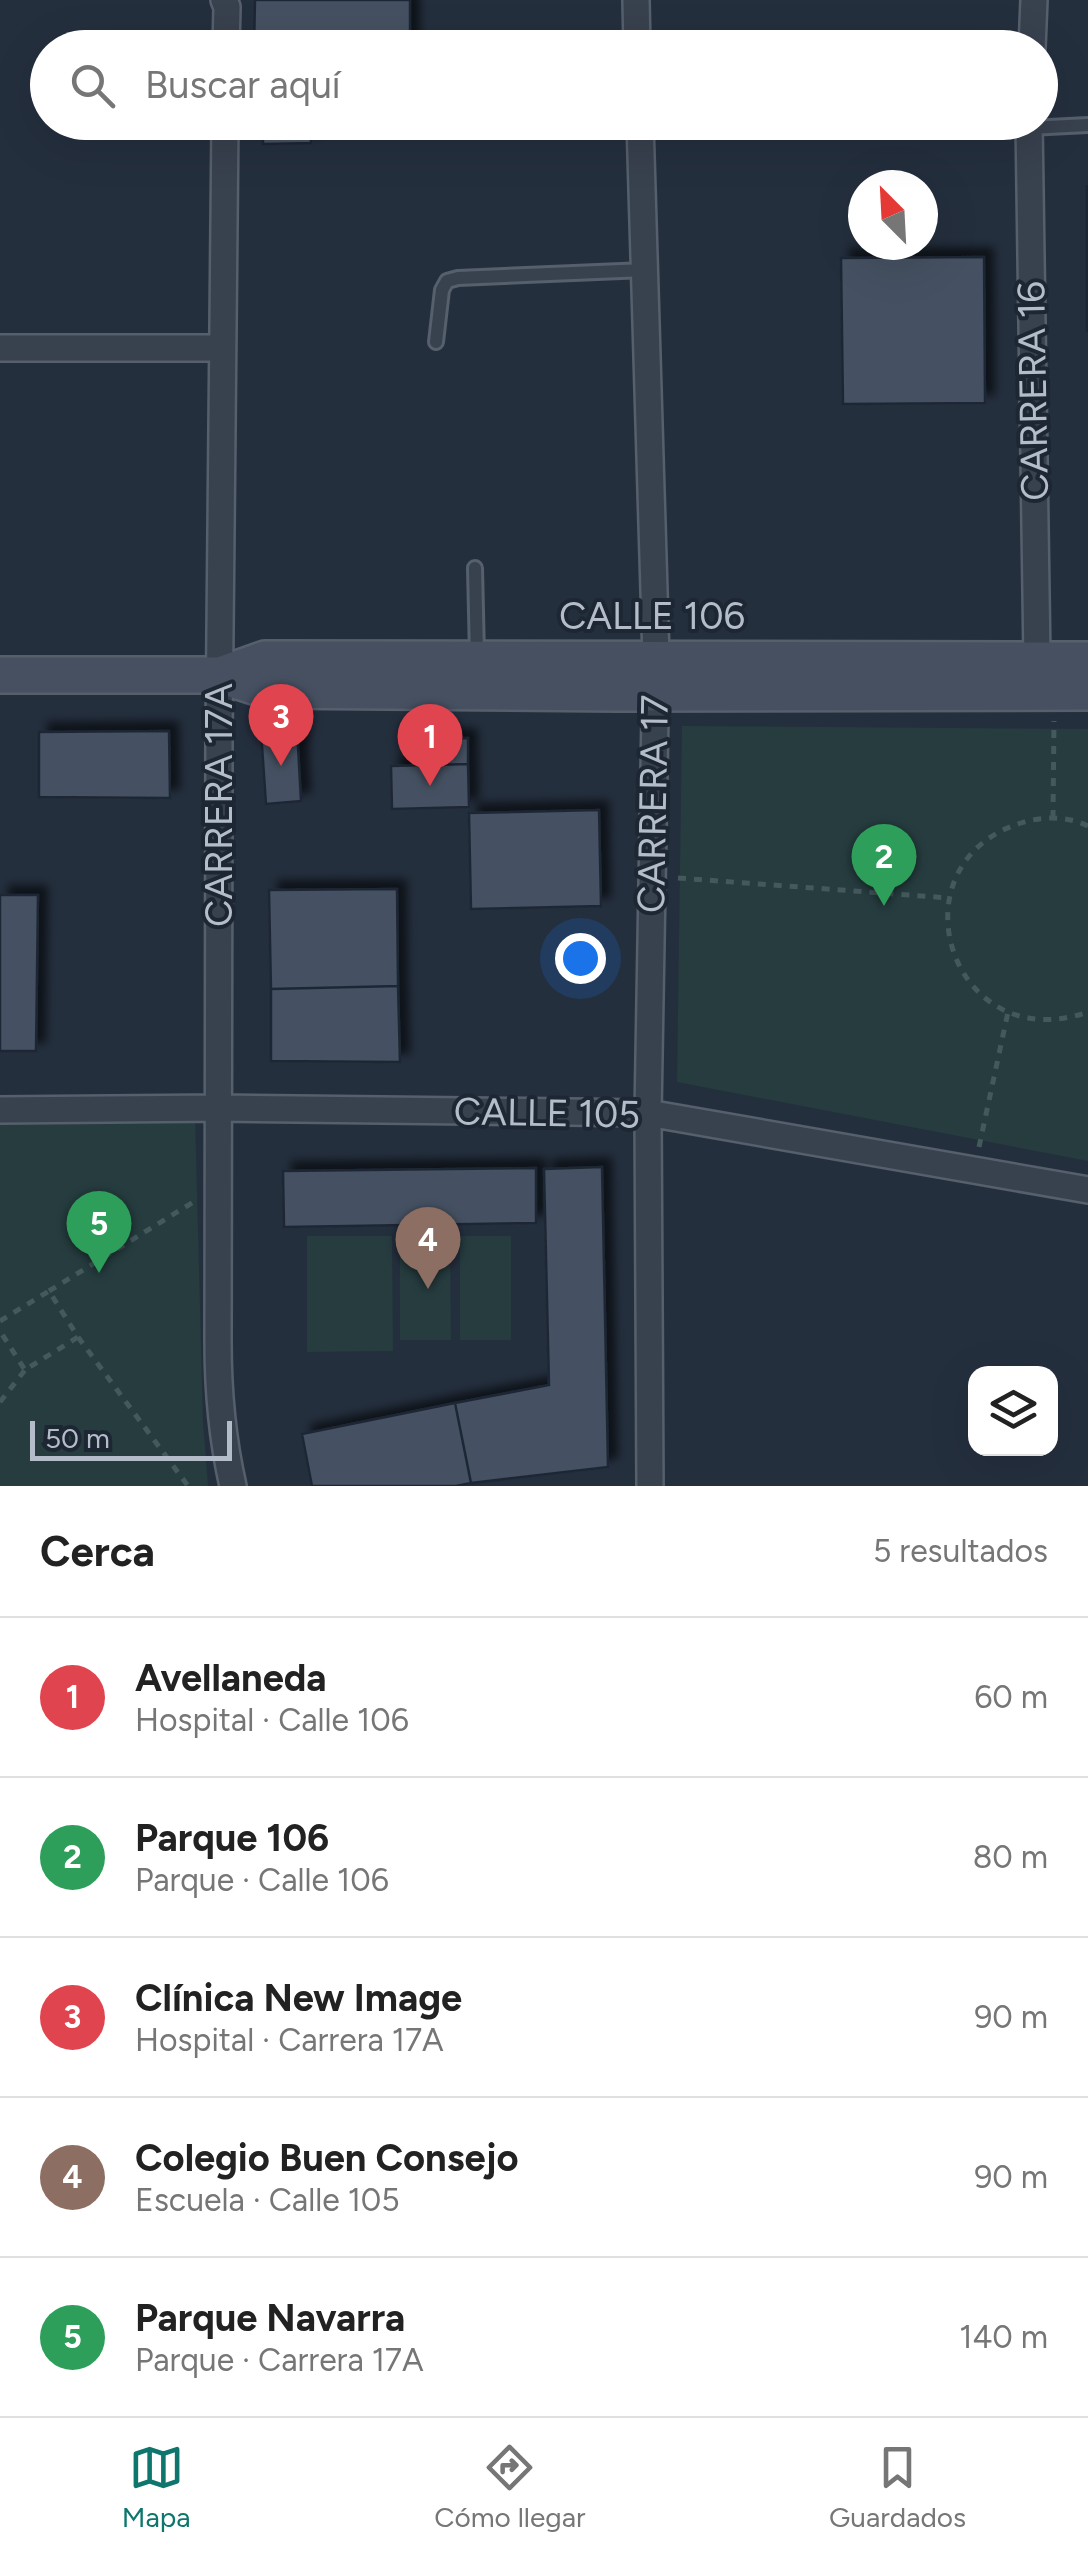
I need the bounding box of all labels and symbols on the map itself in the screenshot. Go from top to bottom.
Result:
north arrow [848,170,938,260]
street label: CARRERA 16 [1008,281,1058,501]
street label: CALLE 106 [559,593,745,639]
street label: CARRERA 17A [196,683,242,927]
pin: 3 [248,684,314,766]
street label: CARRERA 17 [628,694,678,914]
pin: 1 [398,704,462,786]
pin: 2 [852,824,916,906]
your location [555,933,606,984]
street label: CALLE 105 [453,1088,641,1138]
pin: 5 [66,1190,132,1273]
pin: 4 [396,1206,460,1289]
scale bar [30,1416,232,1460]

